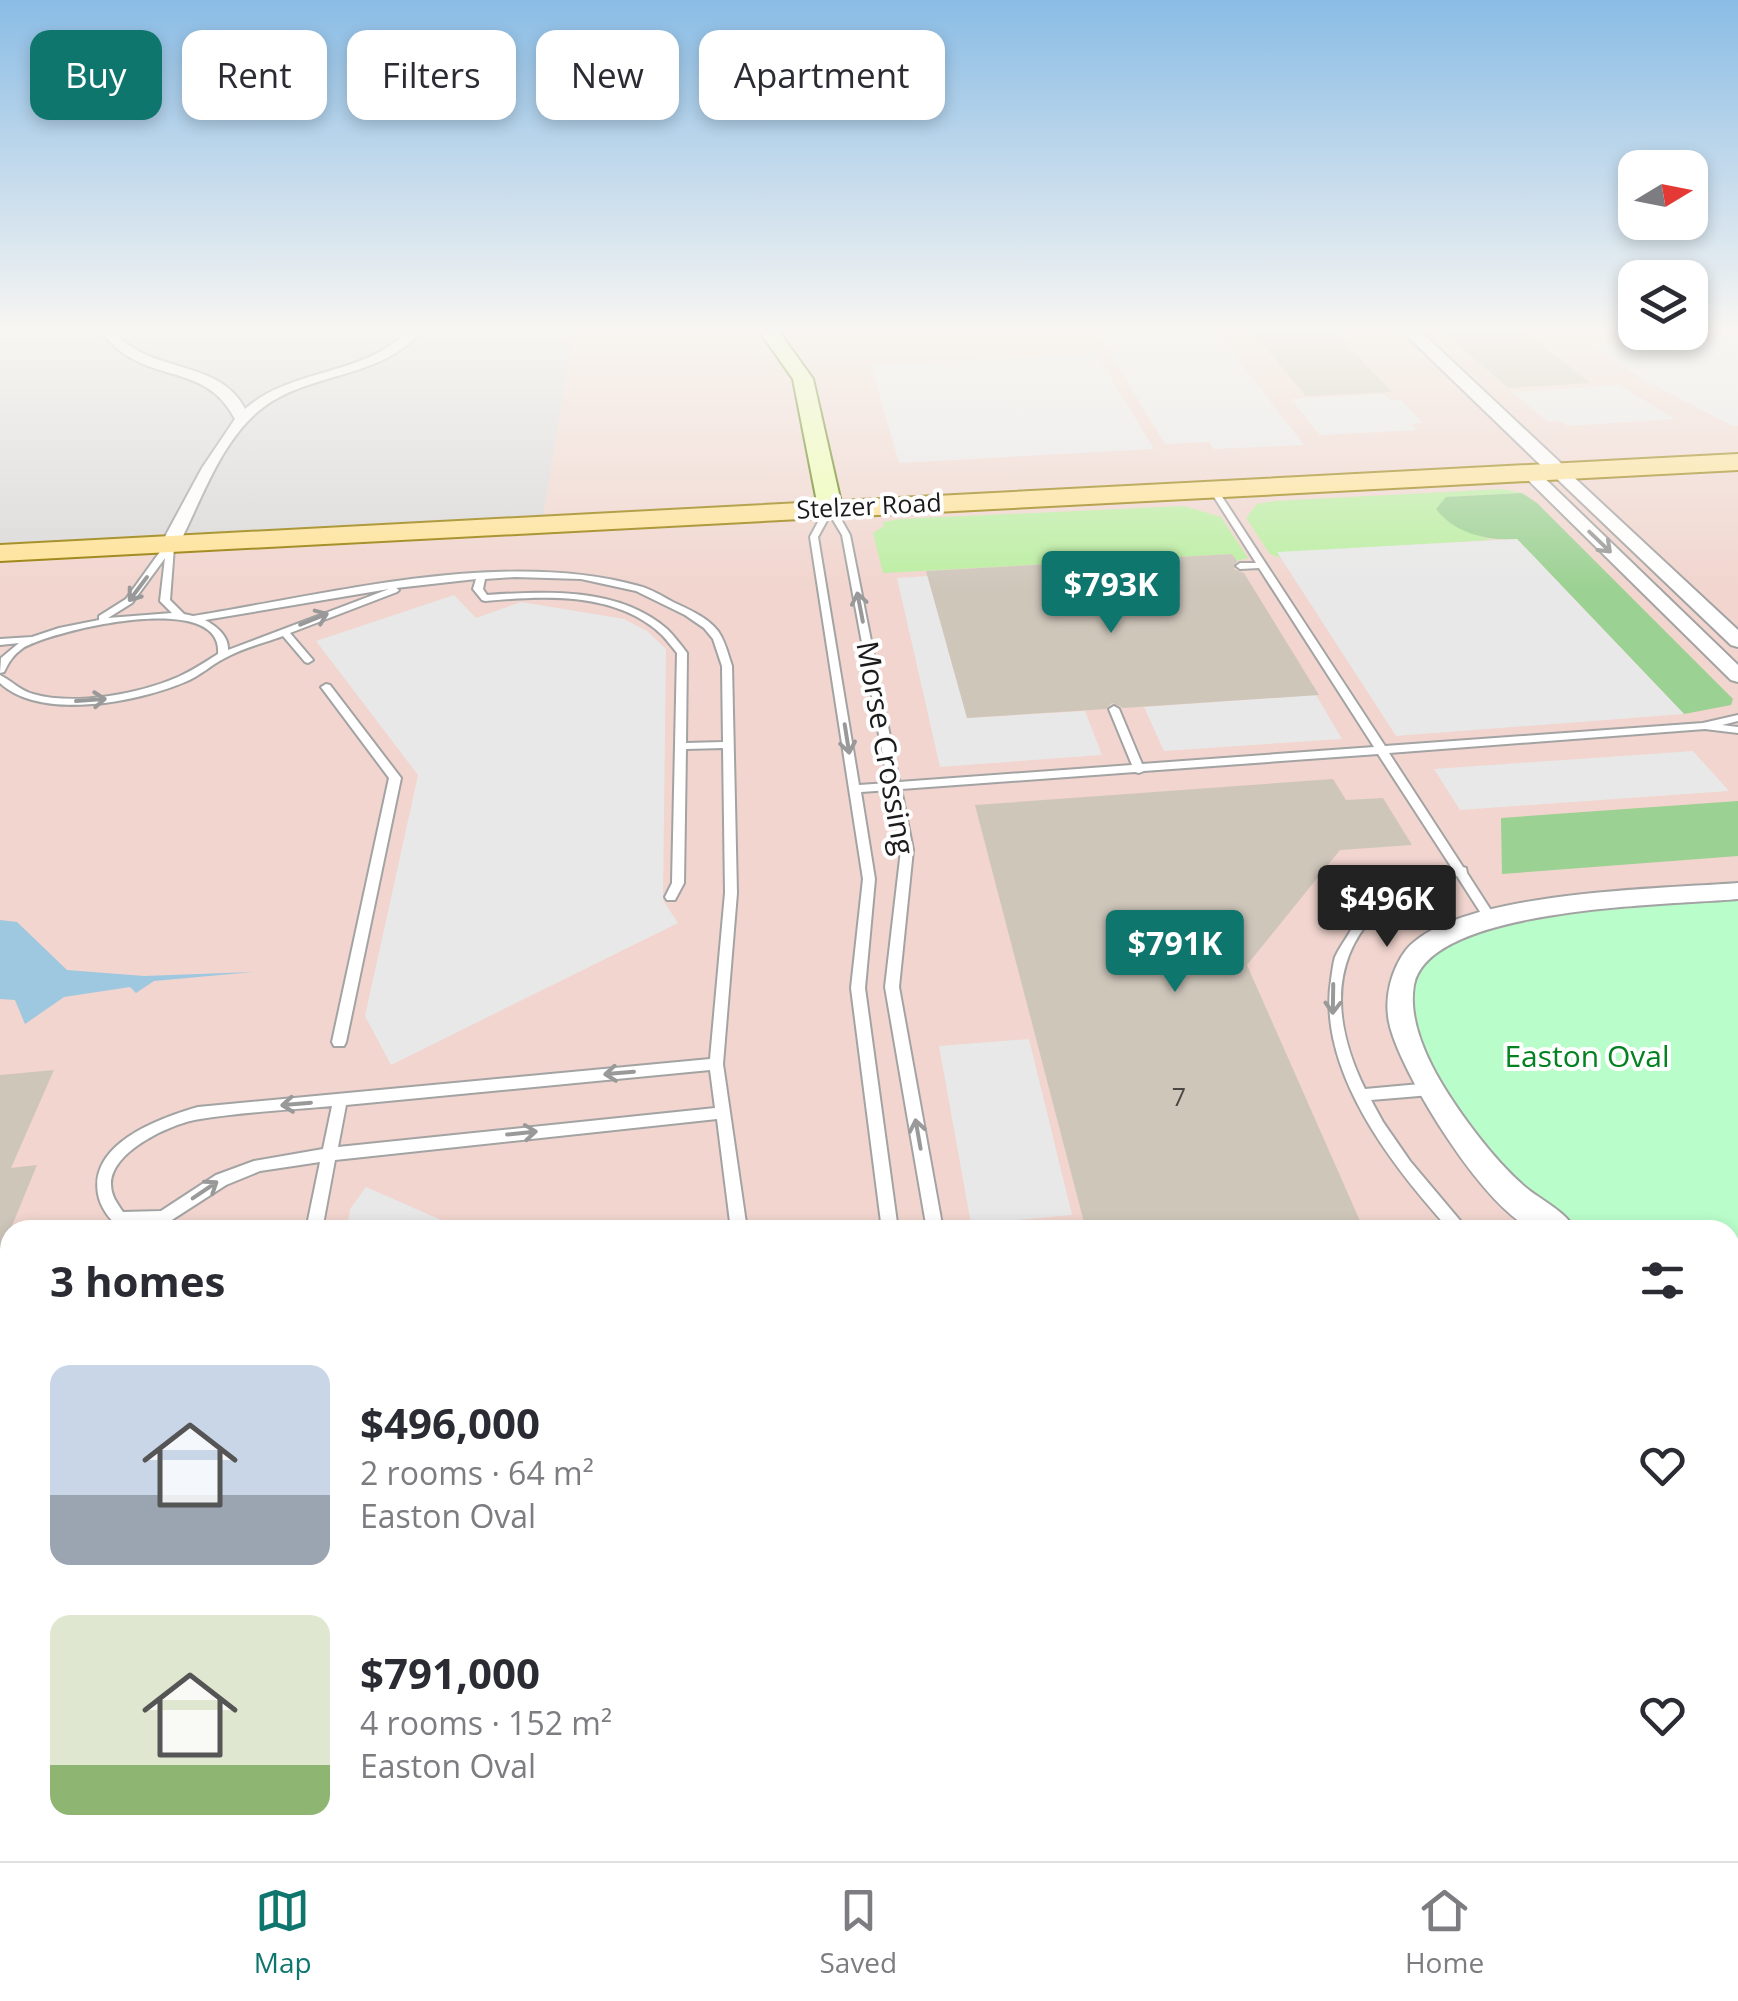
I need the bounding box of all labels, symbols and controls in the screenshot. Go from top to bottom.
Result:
chip: Buy [30,30,162,120]
chip: Rent [182,30,327,120]
chip: Filters [347,30,516,120]
chip: New [536,30,679,120]
chip: Apartment [699,30,945,120]
north arrow [1618,150,1708,240]
map controls [1618,150,1708,350]
button: layers [1618,260,1708,350]
street label: Stelzer Road [796,484,942,526]
one-way arrow [1588,530,1612,554]
pin: $793K [1041,551,1181,636]
text: $793K [1064,562,1158,605]
one-way arrow [127,575,148,602]
one-way arrow [850,591,869,623]
one-way arrow [298,609,329,627]
street label: Morse Crossing [848,638,925,858]
one-way arrow [74,690,106,709]
one-way arrow [838,722,857,754]
pin: $496K [1317,865,1457,950]
text: $496K [1340,876,1434,919]
pin: $791K [1105,910,1245,995]
text: $791K [1128,921,1222,964]
one-way arrow [1324,983,1343,1015]
park label: Easton Oval [1504,1035,1670,1076]
one-way arrow [604,1064,636,1083]
house number: 7 [1172,1079,1186,1113]
one-way arrow [280,1094,312,1113]
one-way arrow [908,1118,927,1151]
one-way arrow [505,1124,538,1143]
one-way arrow [190,1180,219,1201]
text: 3 homes [50,1252,225,1309]
icon: filters [1635,1253,1690,1308]
text: $496,000 [360,1394,540,1451]
icon: home [130,1405,250,1525]
icon: heart [1635,1438,1690,1493]
text: 2 rooms · 64 m² [360,1451,594,1494]
text: Easton Oval [360,1494,536,1537]
text: $791,000 [360,1644,540,1701]
icon: home [130,1655,250,1775]
icon: heart [1635,1688,1690,1743]
text: 4 rooms · 152 m² [360,1701,612,1744]
text: Easton Oval [360,1744,536,1787]
tab: Map [254,1883,312,1981]
tab: Saved [819,1883,897,1981]
tab: Home [1405,1883,1484,1981]

